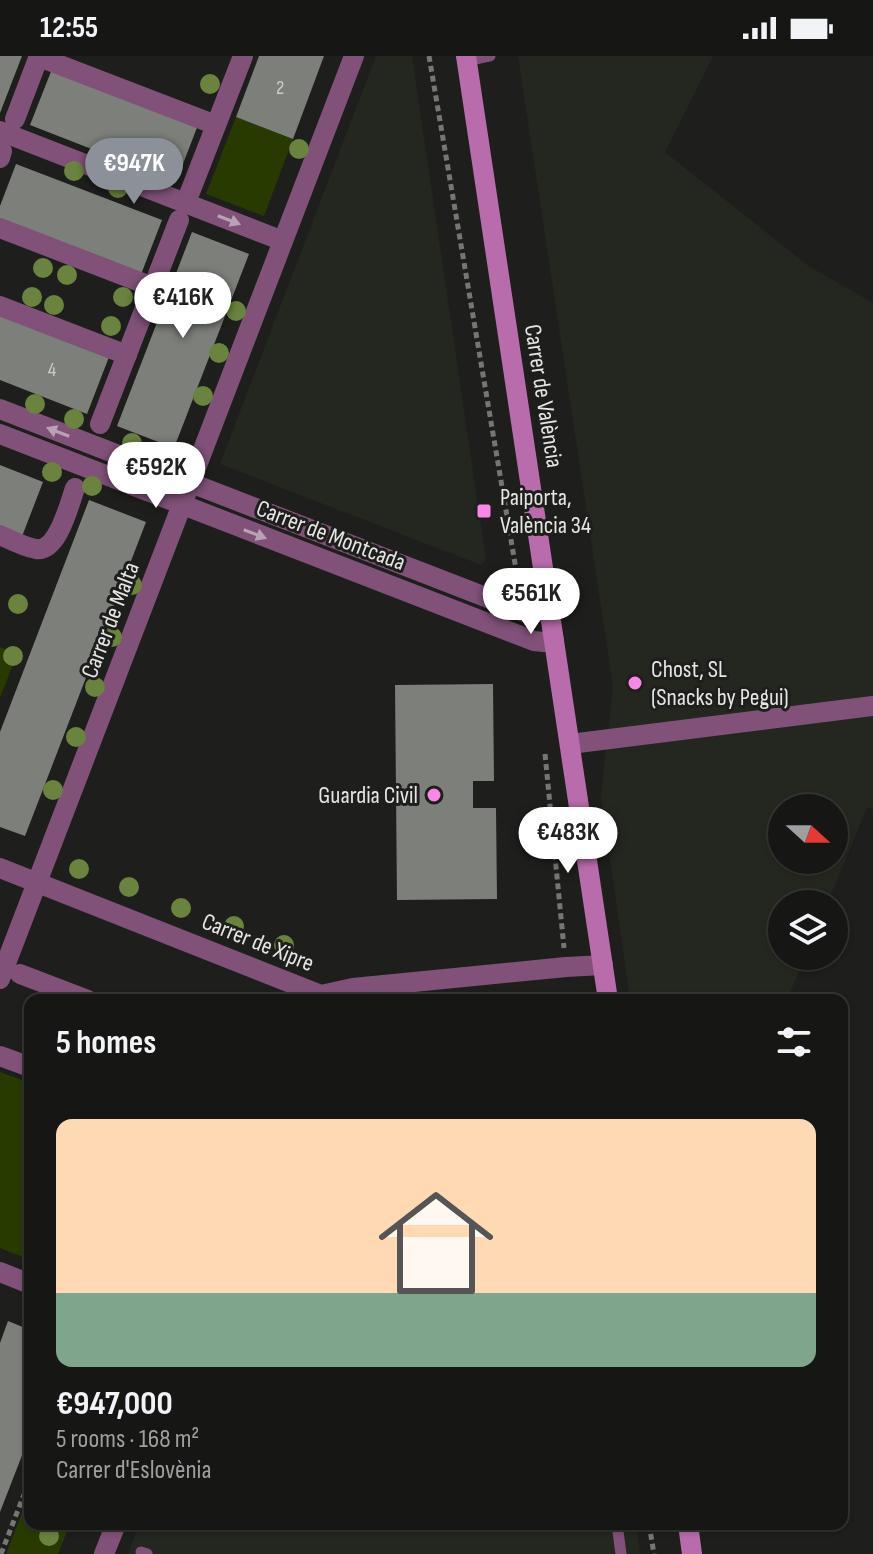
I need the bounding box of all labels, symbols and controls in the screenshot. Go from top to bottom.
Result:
text: 12:55 [40,10,98,46]
house number: 2 [276,76,284,100]
pin: €947K [78,138,190,206]
text: €947K [103,148,165,179]
one-way arrow [217,214,241,227]
pin: €416K [127,272,239,340]
text: €416K [152,282,214,313]
street label: Carrer de València [518,322,569,470]
house number: 4 [48,358,56,382]
one-way arrow [46,425,70,438]
pin: €592K [100,442,212,510]
text: €592K [125,452,187,483]
place label: Paiporta, València 34 [500,483,591,540]
street label: Carrer de Montcada [252,494,409,577]
marker: Paiporta, València 34 [475,502,493,520]
one-way arrow [244,527,268,540]
street label: Carrer de Malta [75,558,146,682]
pin: €561K [475,568,587,636]
text: €561K [501,578,561,609]
place label: Chost, SL (Snacks by Pegui) [651,655,789,712]
marker: Chost, SL (Snacks by Pegui) [626,674,644,692]
place label: Guardia Civil [318,781,418,810]
marker: Guardia Civil [425,786,443,804]
north arrow [768,794,848,874]
map controls [768,794,848,970]
pin: €483K [512,807,624,875]
text: €483K [537,817,599,848]
button: layers [768,890,848,970]
street label: Carrer de Xipre [198,907,318,978]
icon: filters [772,1020,816,1064]
text: 5 homes [56,1022,156,1063]
icon: home [364,1171,508,1315]
text: €947,000 [56,1383,173,1424]
text: 5 rooms · 168 m² [56,1424,199,1455]
text: Carrer d'Eslovènia [56,1455,211,1486]

